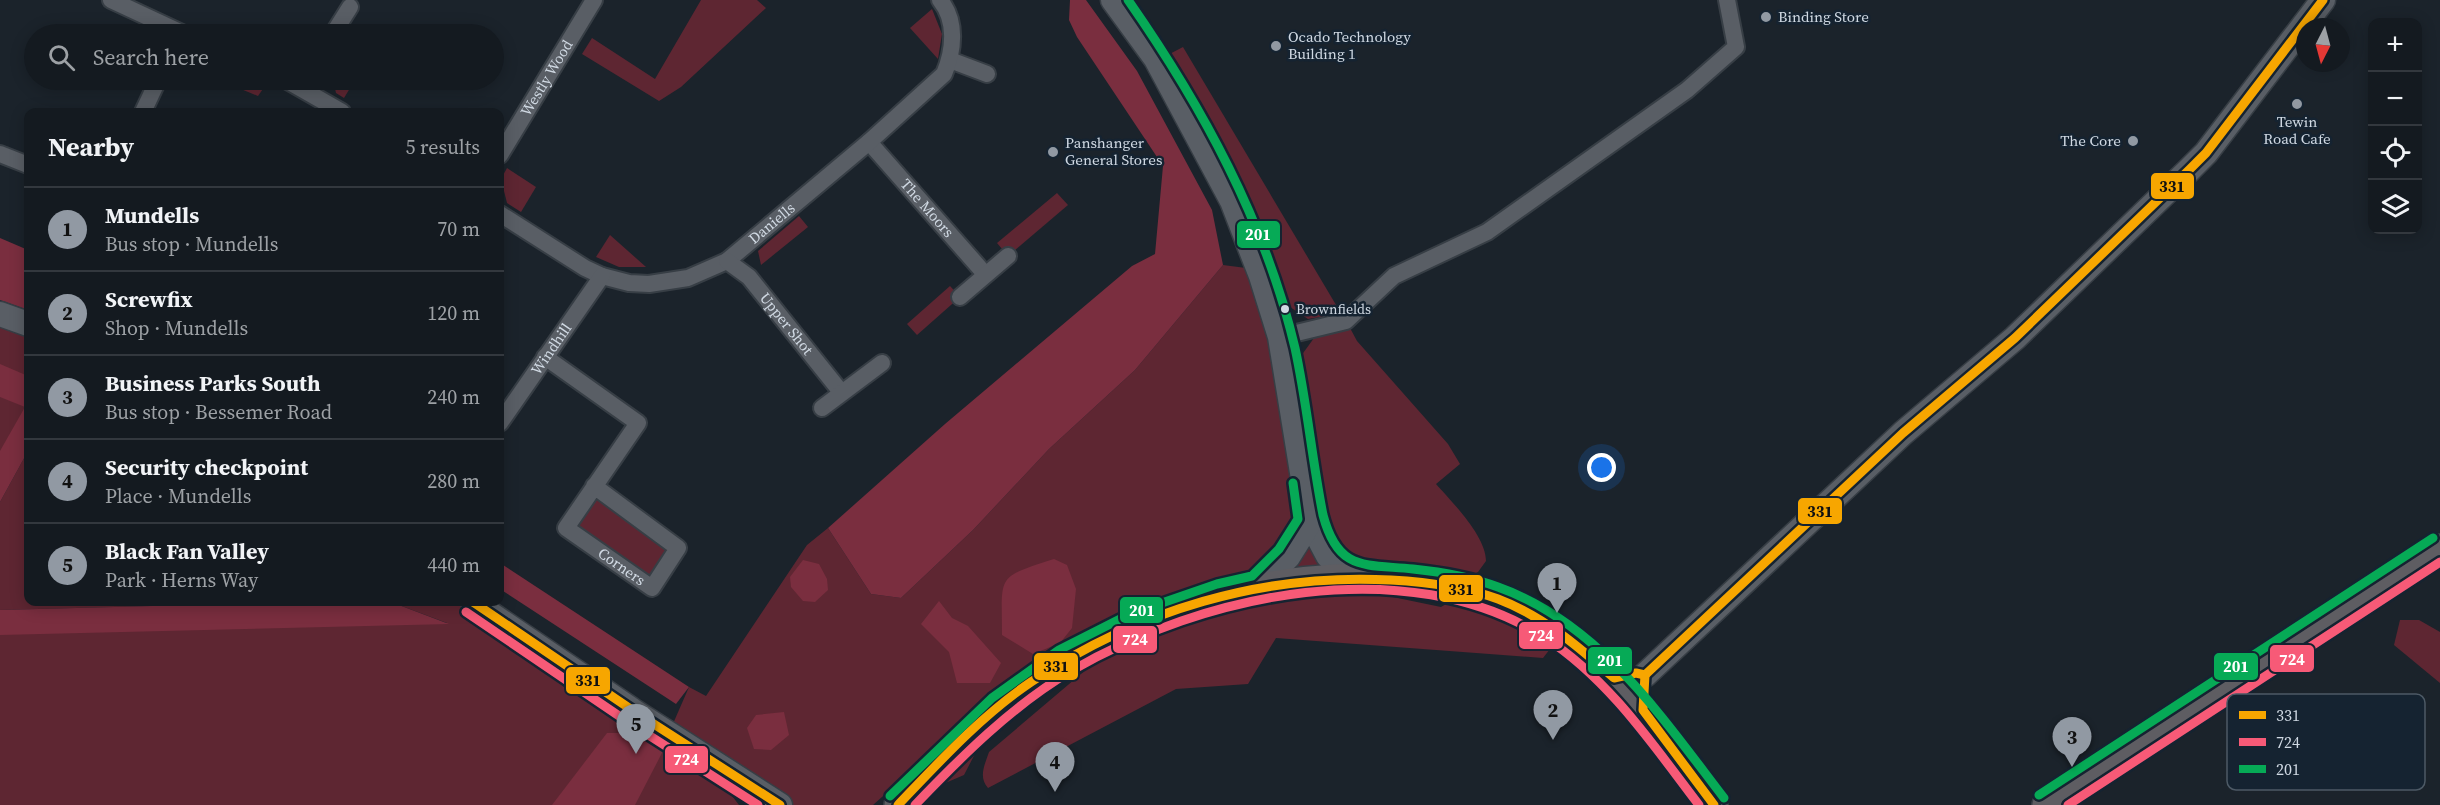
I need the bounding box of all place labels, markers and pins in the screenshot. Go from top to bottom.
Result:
place label: Binding Store [1778,6,1869,27]
marker: Binding Store [1759,10,1773,24]
place label: Ocado Technology Building 1 [1288,26,1411,64]
marker: Ocado Technology Building 1 [1269,39,1283,53]
marker: Tewin Road Cafe [2290,97,2304,111]
place label: Tewin Road Cafe [2263,111,2331,149]
place label: The Core [2060,130,2121,151]
place label: Panshanger General Stores [1065,132,1162,170]
marker: The Core [2126,134,2140,148]
marker: Panshanger General Stores [1046,145,1060,159]
place label: Brownfields [1296,299,1371,319]
marker: Brownfields [1279,303,1291,315]
pin: 1 [1538,564,1576,613]
pin: 2 [1534,690,1572,740]
pin: 5 [616,704,656,754]
pin: 3 [2052,718,2092,767]
pin: 4 [1036,742,1074,792]

